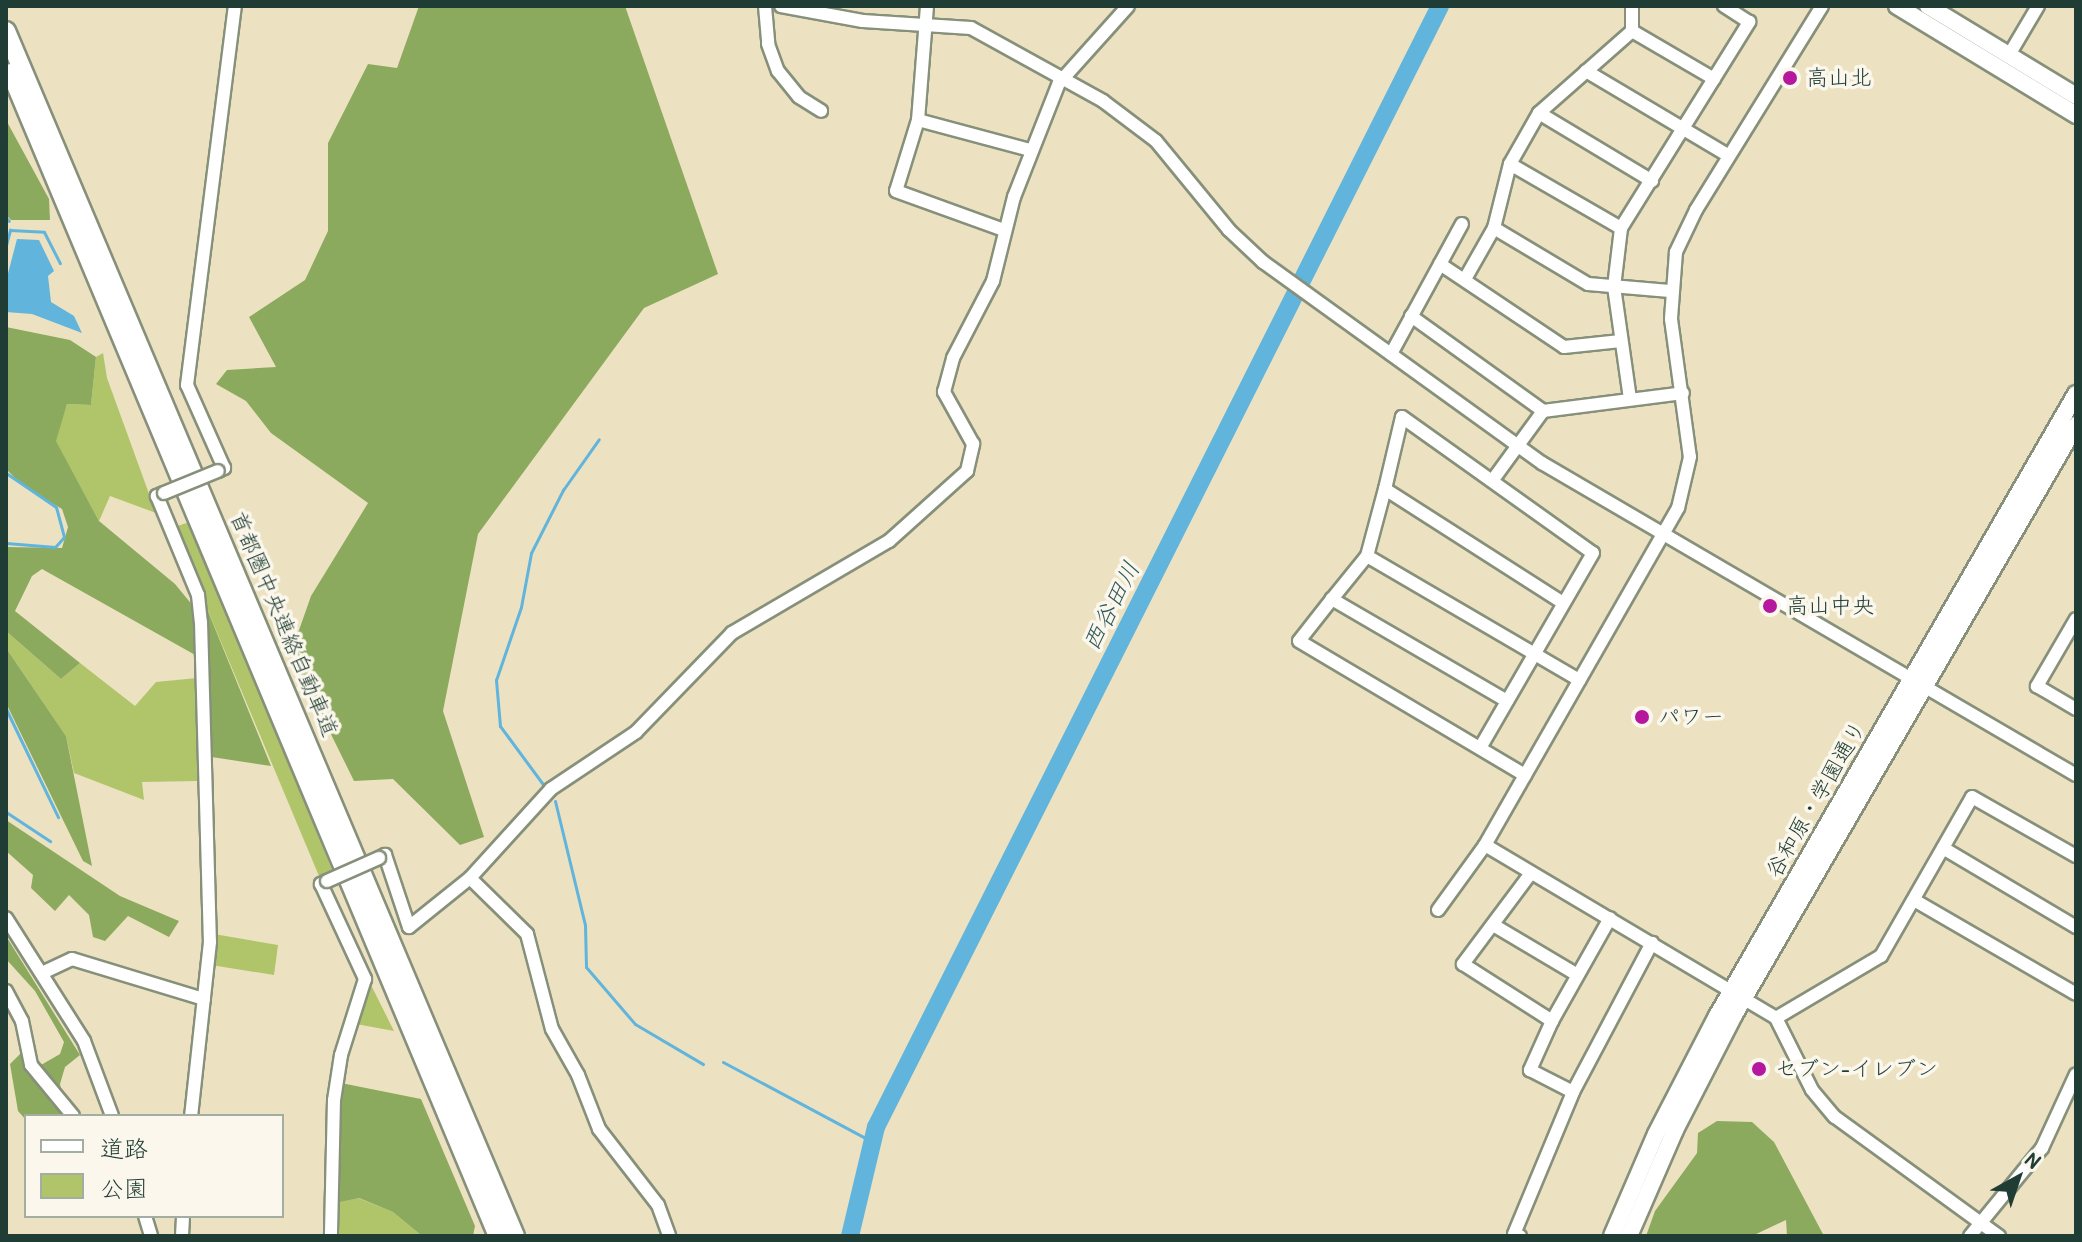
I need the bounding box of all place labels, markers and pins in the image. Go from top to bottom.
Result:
place label: 高山北 [1806,65,1872,91]
marker: 高山北 [1781,69,1799,87]
place label: 高山中央 [1786,593,1874,619]
marker: 高山中央 [1761,597,1779,615]
place label: パワー [1658,704,1724,730]
marker: パワー [1633,708,1651,726]
place label: セブン-イレブン [1775,1056,1938,1082]
marker: セブン-イレブン [1750,1060,1768,1078]

